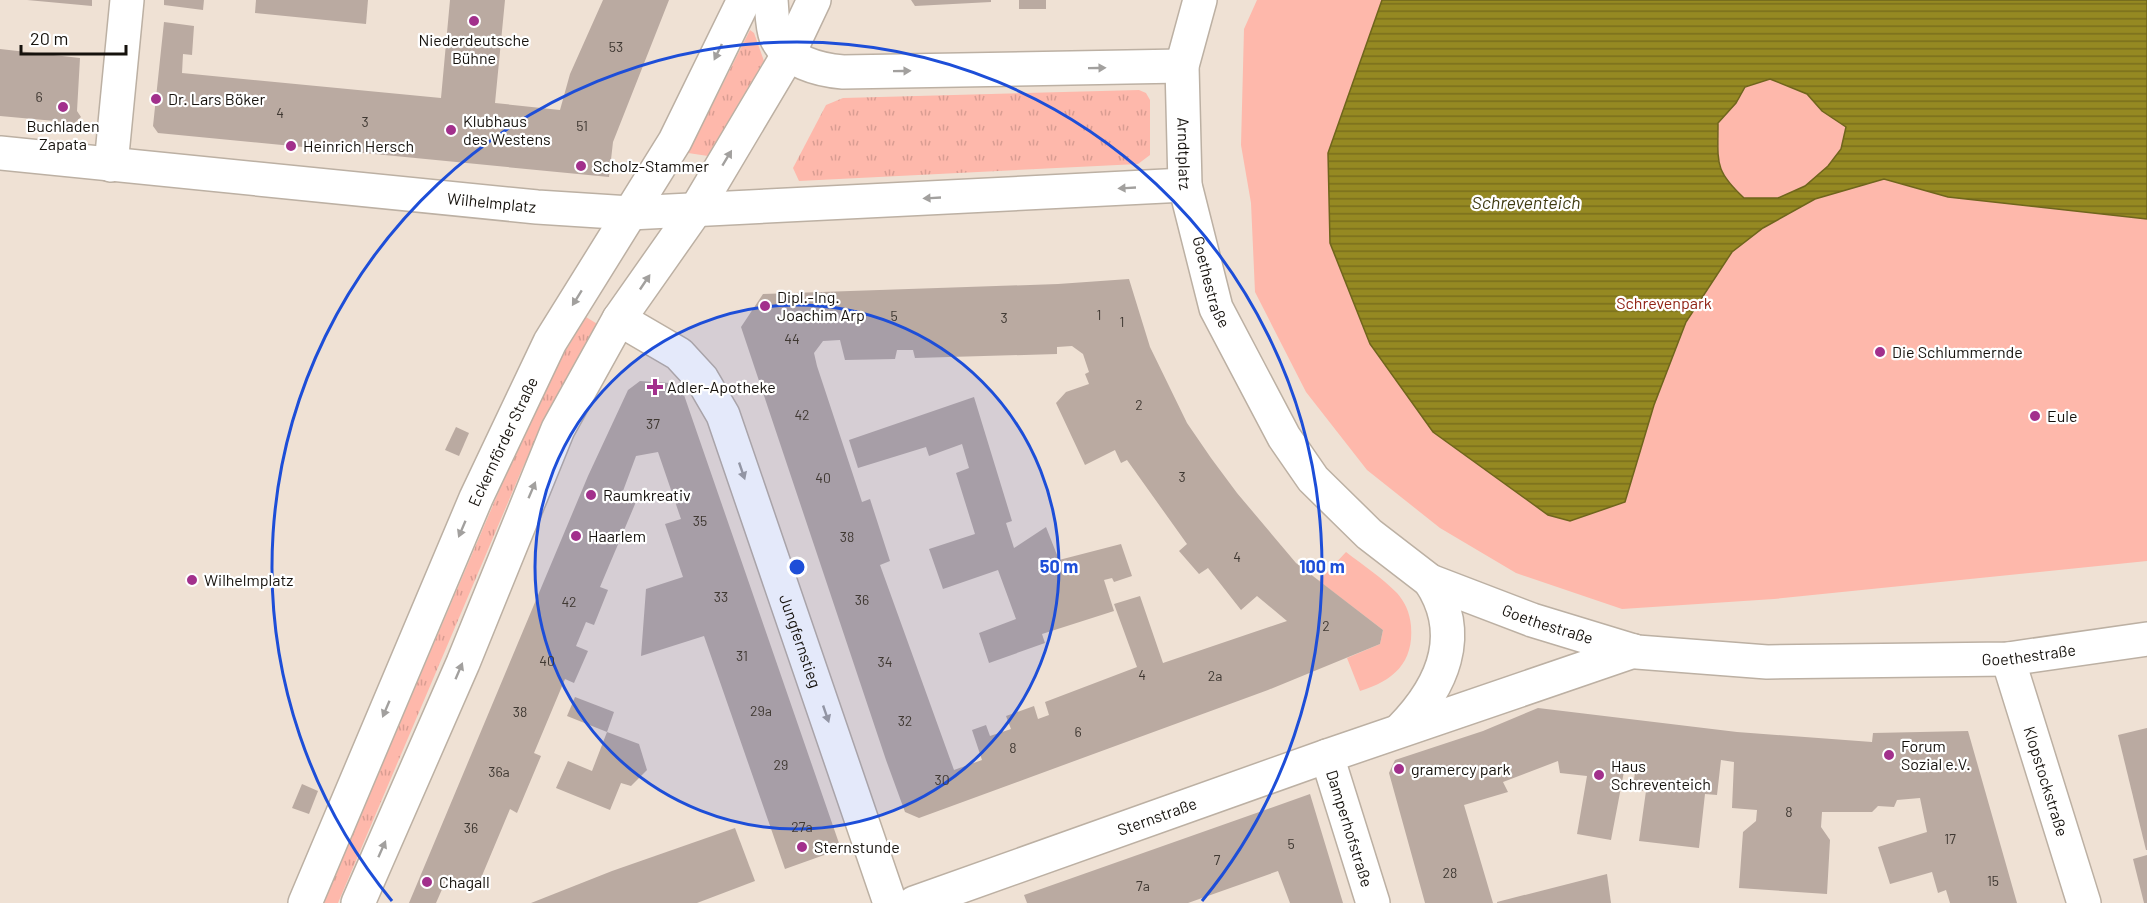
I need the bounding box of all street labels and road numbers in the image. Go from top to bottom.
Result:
street label: Arndtplatz [1174,117,1196,192]
street label: Wilhelmplatz [446,188,537,216]
street label: Goethestraße [1189,234,1235,331]
street label: Eckernförder Straße [464,374,541,509]
street label: Jungfernstieg [776,592,826,690]
street label: Goethestraße [1500,600,1596,647]
street label: Goethestraße [1982,639,2077,668]
street label: Klopstockstraße [2020,724,2073,838]
street label: Damperhofstraße [1323,767,1377,889]
street label: Sternstraße [1115,793,1199,839]

